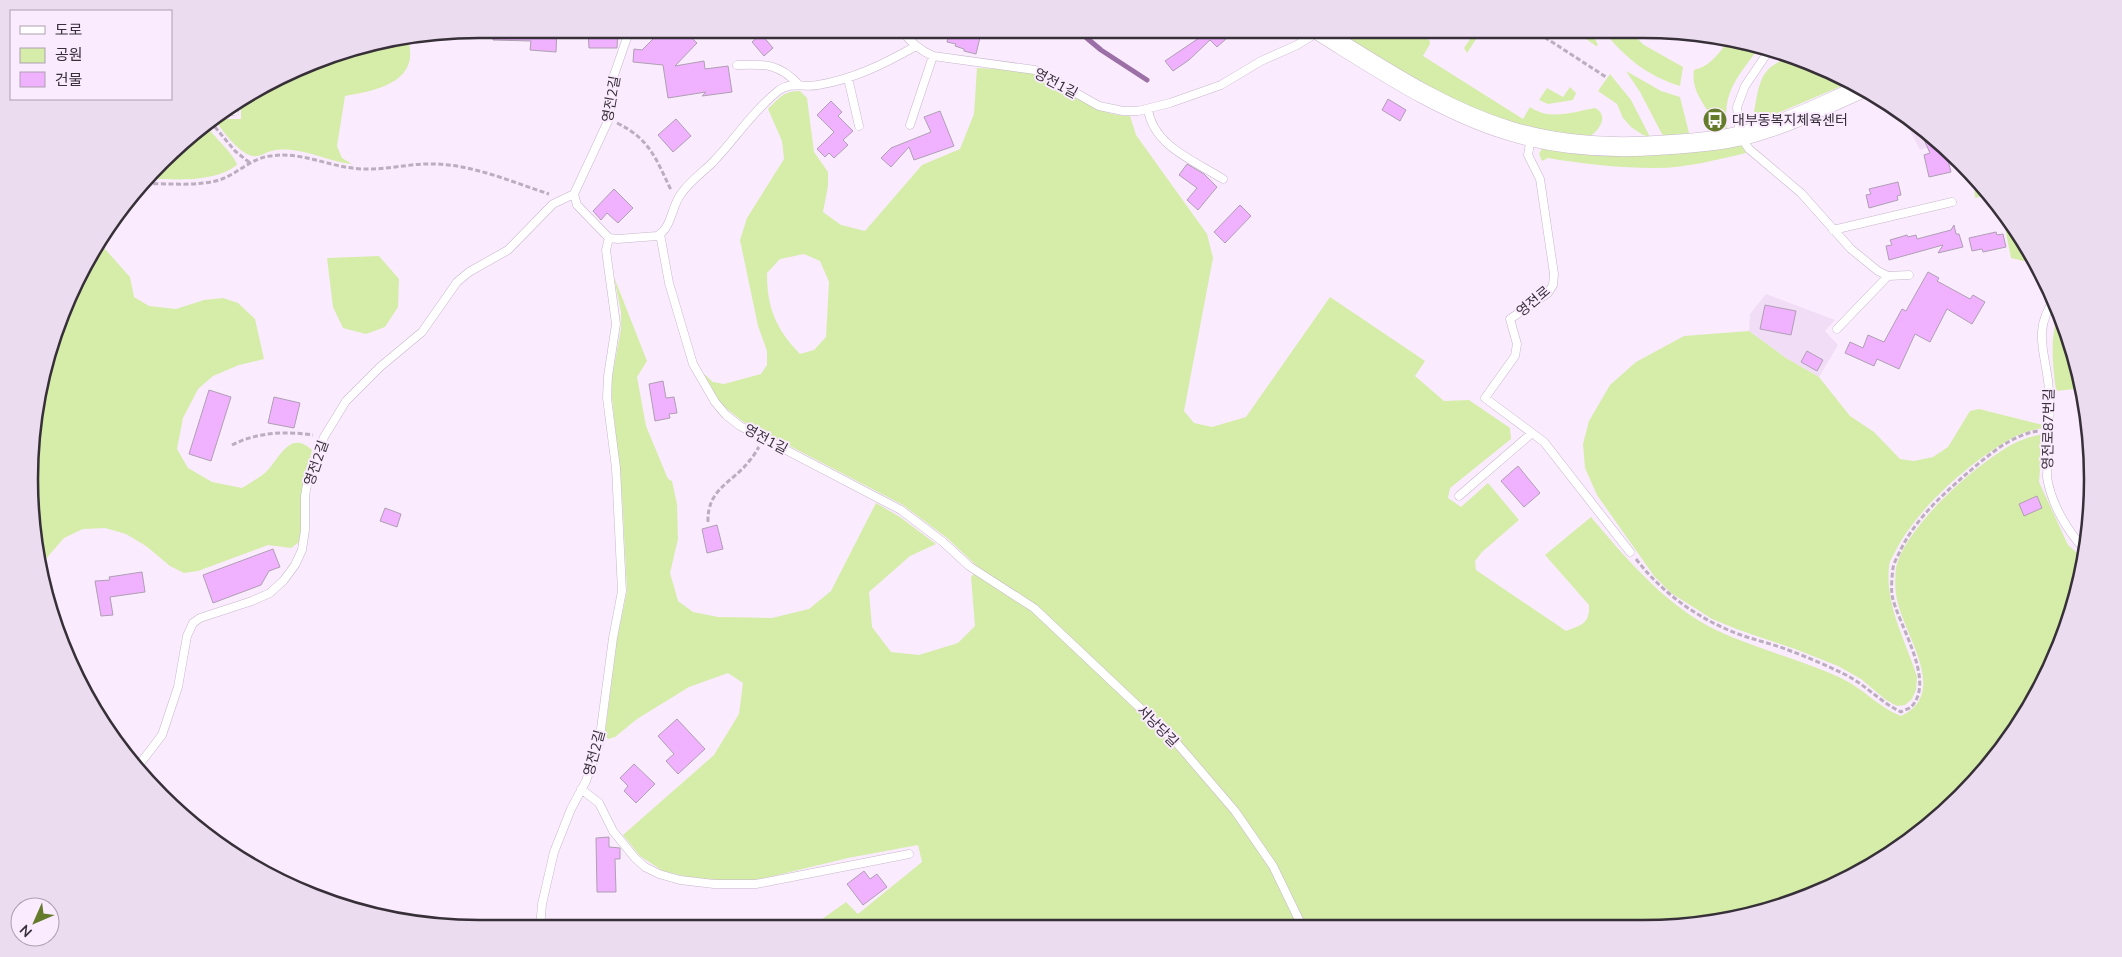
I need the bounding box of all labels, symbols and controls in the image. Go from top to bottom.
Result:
legend [10,10,172,100]
text: 도로 [55,20,83,40]
text: 공원 [55,45,83,65]
street label: 영전1길 [1031,64,1081,103]
text: 건물 [55,70,83,90]
street label: 영전2길 [598,74,625,124]
bus stop icon: 대부동복지체육센터 [1702,107,1728,133]
place label: 대부동복지체육센터 [1732,111,1848,130]
street label: 영전로 [1512,282,1554,321]
street label: 영전로87번길 [2038,388,2059,470]
street label: 영전1길 [741,420,791,459]
street label: 영전2길 [300,438,333,488]
street label: 서낭당길 [1133,701,1183,751]
street label: 영전2길 [579,728,610,778]
north arrow [10,897,60,947]
text: N [16,920,37,941]

